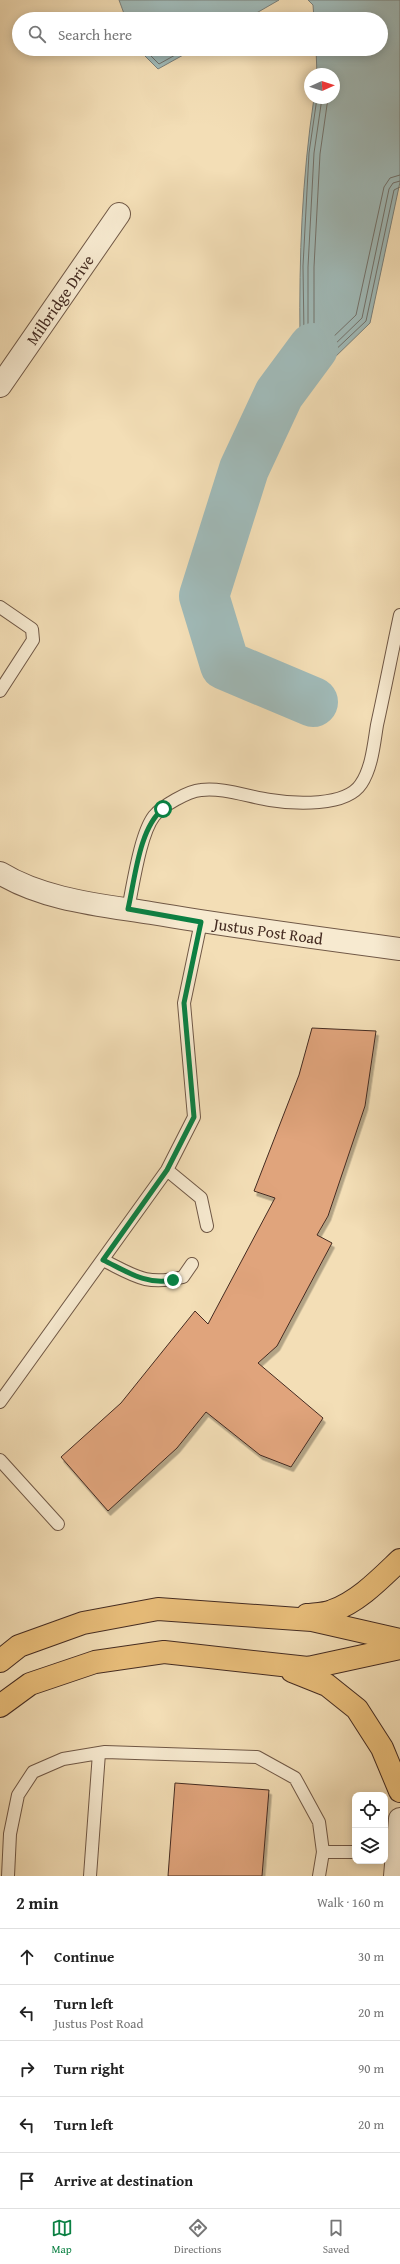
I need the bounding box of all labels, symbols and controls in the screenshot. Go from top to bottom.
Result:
search box [12,12,388,56]
icon: search [26,23,48,45]
text: Search here [58,24,132,45]
north arrow [304,68,340,104]
street label: Milbridge Drive [20,250,99,350]
route start [154,800,172,818]
street label: Justus Post Road [210,911,325,951]
route end [164,1271,182,1289]
map controls [352,1792,388,1864]
button: locate [352,1792,388,1828]
button: layers [352,1828,388,1864]
text: 2 min [16,1890,58,1915]
text: Walk · 160 m [317,1893,384,1912]
icon: ahead [16,1946,38,1968]
text: Continue [54,1946,115,1967]
text: 30 m [358,1947,384,1966]
text: Turn left [54,1993,113,2014]
icon: left [16,2002,38,2024]
text: 20 m [358,2003,384,2022]
text: Justus Post Road [54,2014,143,2033]
icon: right [16,2058,38,2080]
text: Turn right [54,2058,125,2079]
text: 90 m [358,2059,384,2078]
icon: left [16,2114,38,2136]
text: Turn left [54,2114,113,2135]
text: 20 m [358,2115,384,2134]
icon: arrive [16,2170,38,2192]
text: Arrive at destination [54,2170,193,2191]
tab: Map [51,2217,73,2257]
tab: Directions [174,2217,221,2257]
tab: Saved [323,2217,349,2257]

